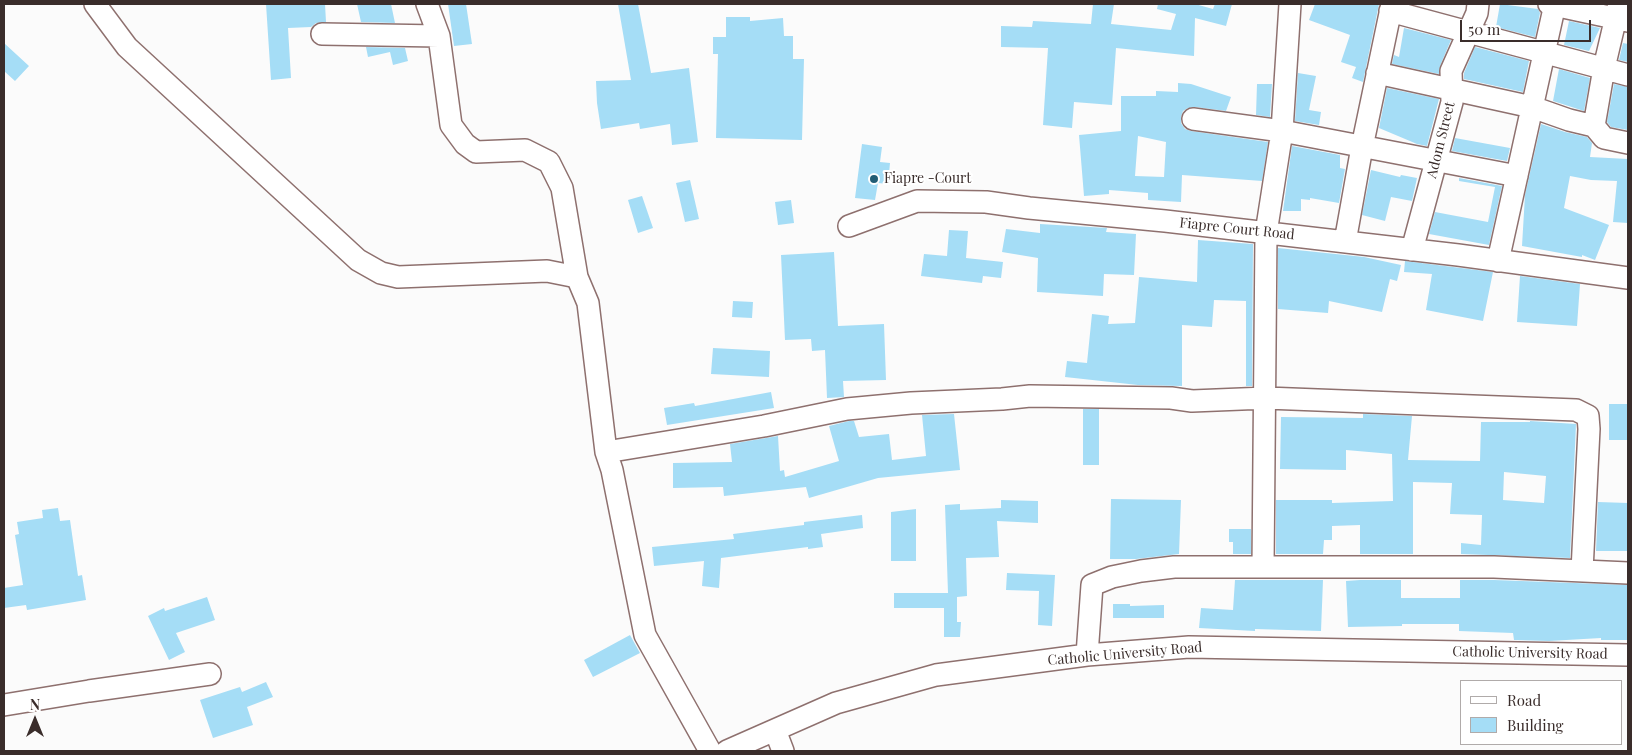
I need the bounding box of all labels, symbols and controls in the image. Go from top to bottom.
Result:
scale bar [1462,10,1593,42]
text: 50 m [1468,19,1500,39]
street label: Adom Street [1423,100,1459,180]
place label: Fiapre -Court [884,171,971,187]
marker: Fiapre -Court [868,173,880,185]
street label: Fiapre Court Road [1179,215,1295,243]
street label: Catholic University Road [1047,639,1203,669]
street label: Catholic University Road [1452,643,1608,663]
legend [1460,680,1622,745]
text: Road [1507,690,1541,710]
north arrow [10,695,60,745]
text: N [30,695,40,714]
text: Building [1507,715,1563,735]

